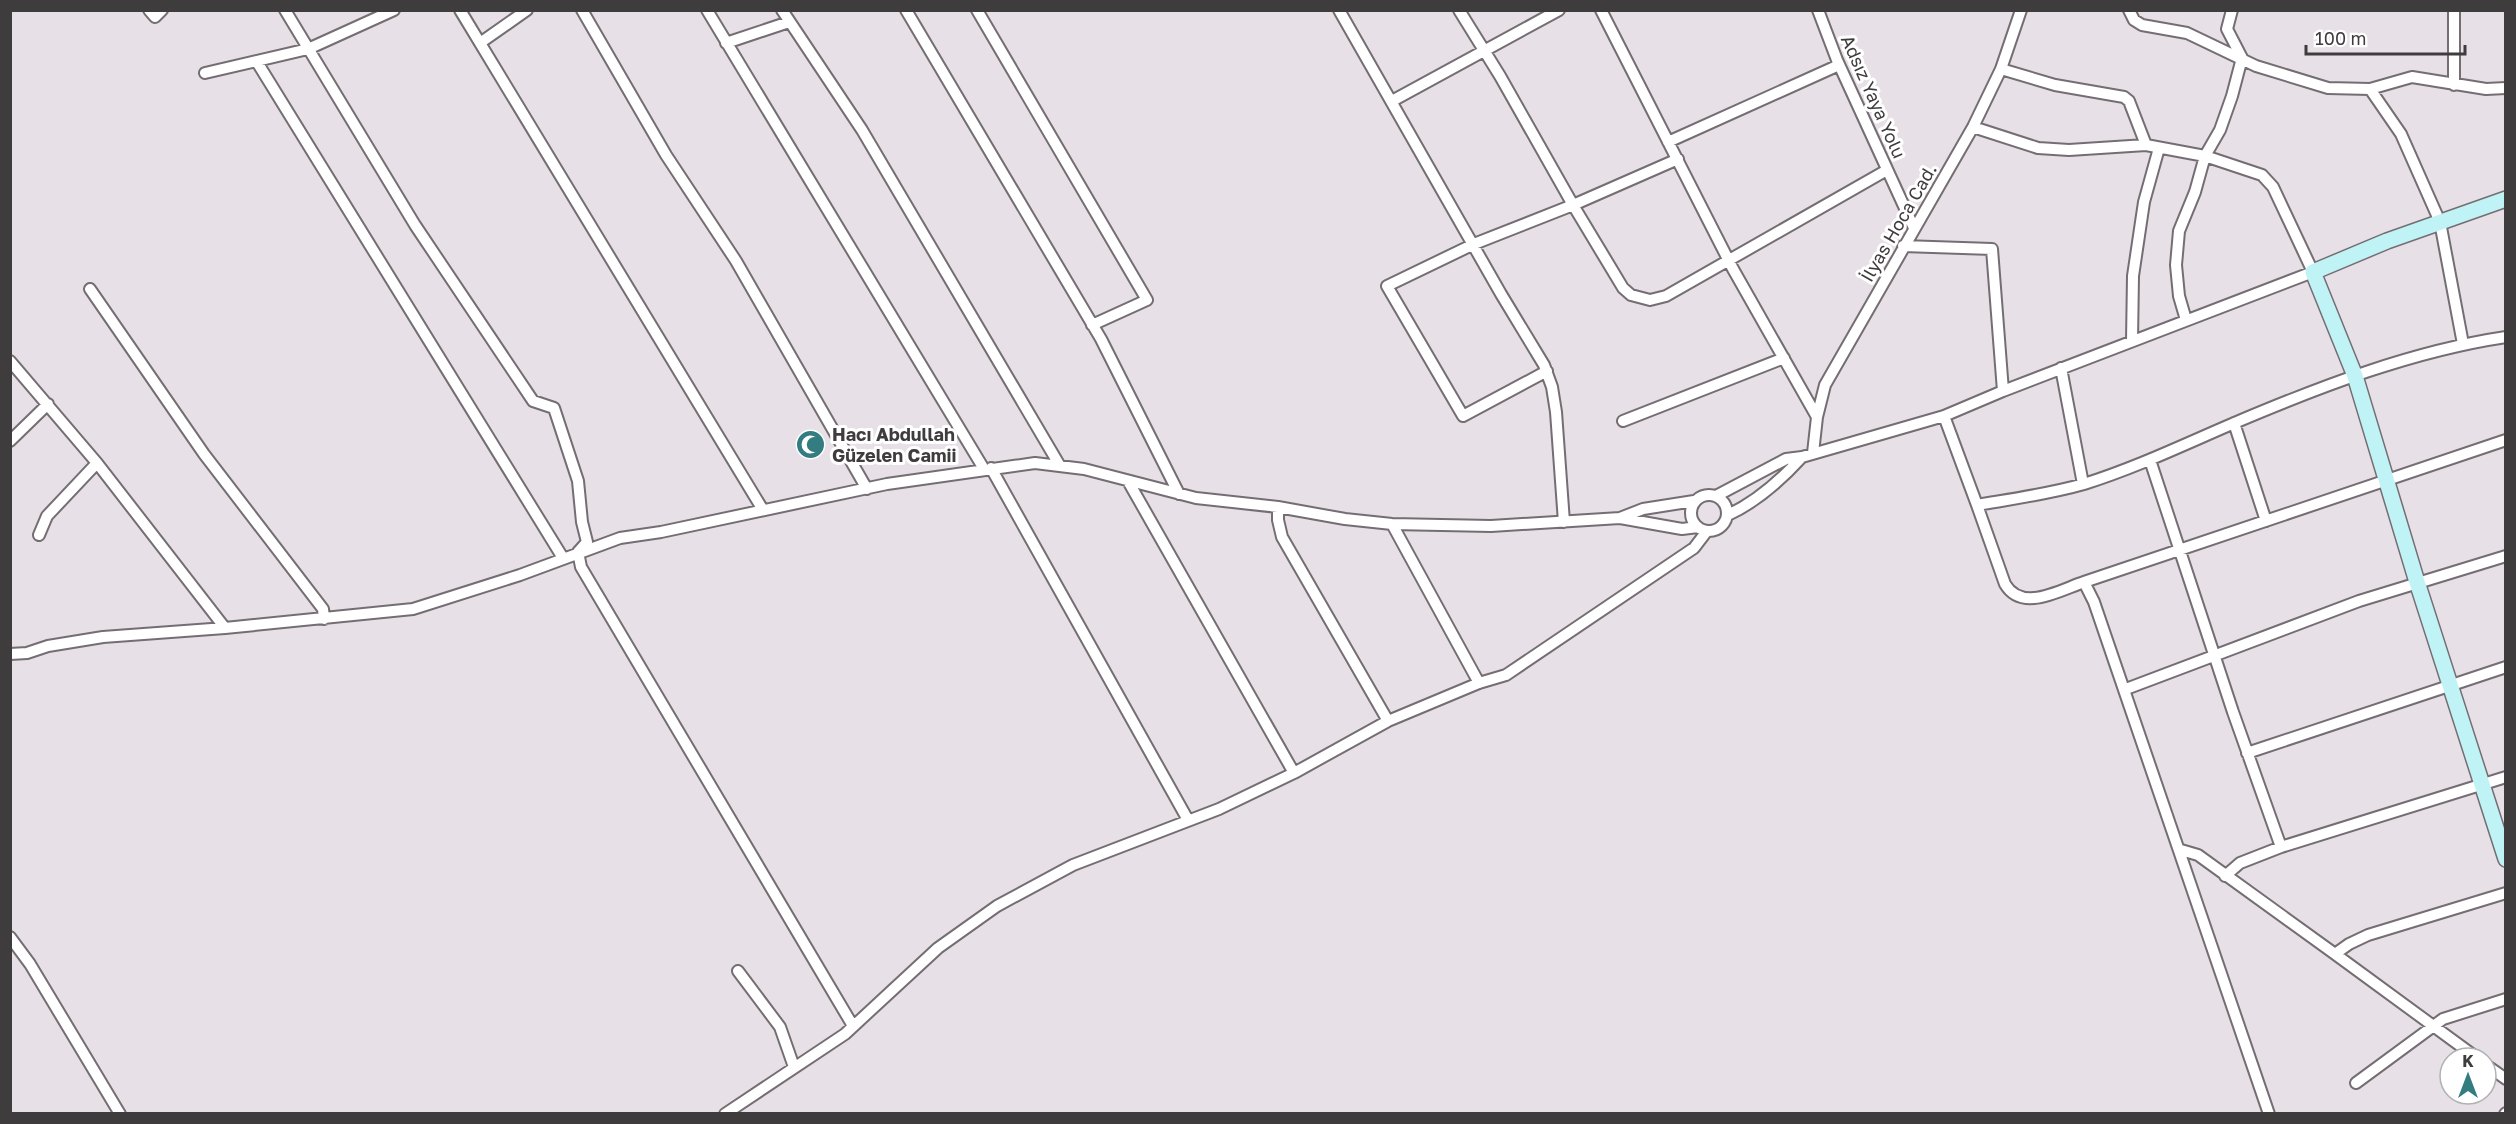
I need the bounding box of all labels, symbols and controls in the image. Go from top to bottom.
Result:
scale bar [2306,18,2465,56]
text: 100 m [2315,27,2366,49]
street label: Adsız Yaya Yolu [1837,32,1911,162]
street label: İlyas Hoca Cad. [1855,160,1941,285]
place label: Hacı Abdullah Güzelen Camii [832,423,957,466]
mosque icon: Hacı Abdullah Güzelen Camii [795,429,827,461]
north arrow [2438,1046,2498,1106]
text: K [2462,1051,2474,1071]

